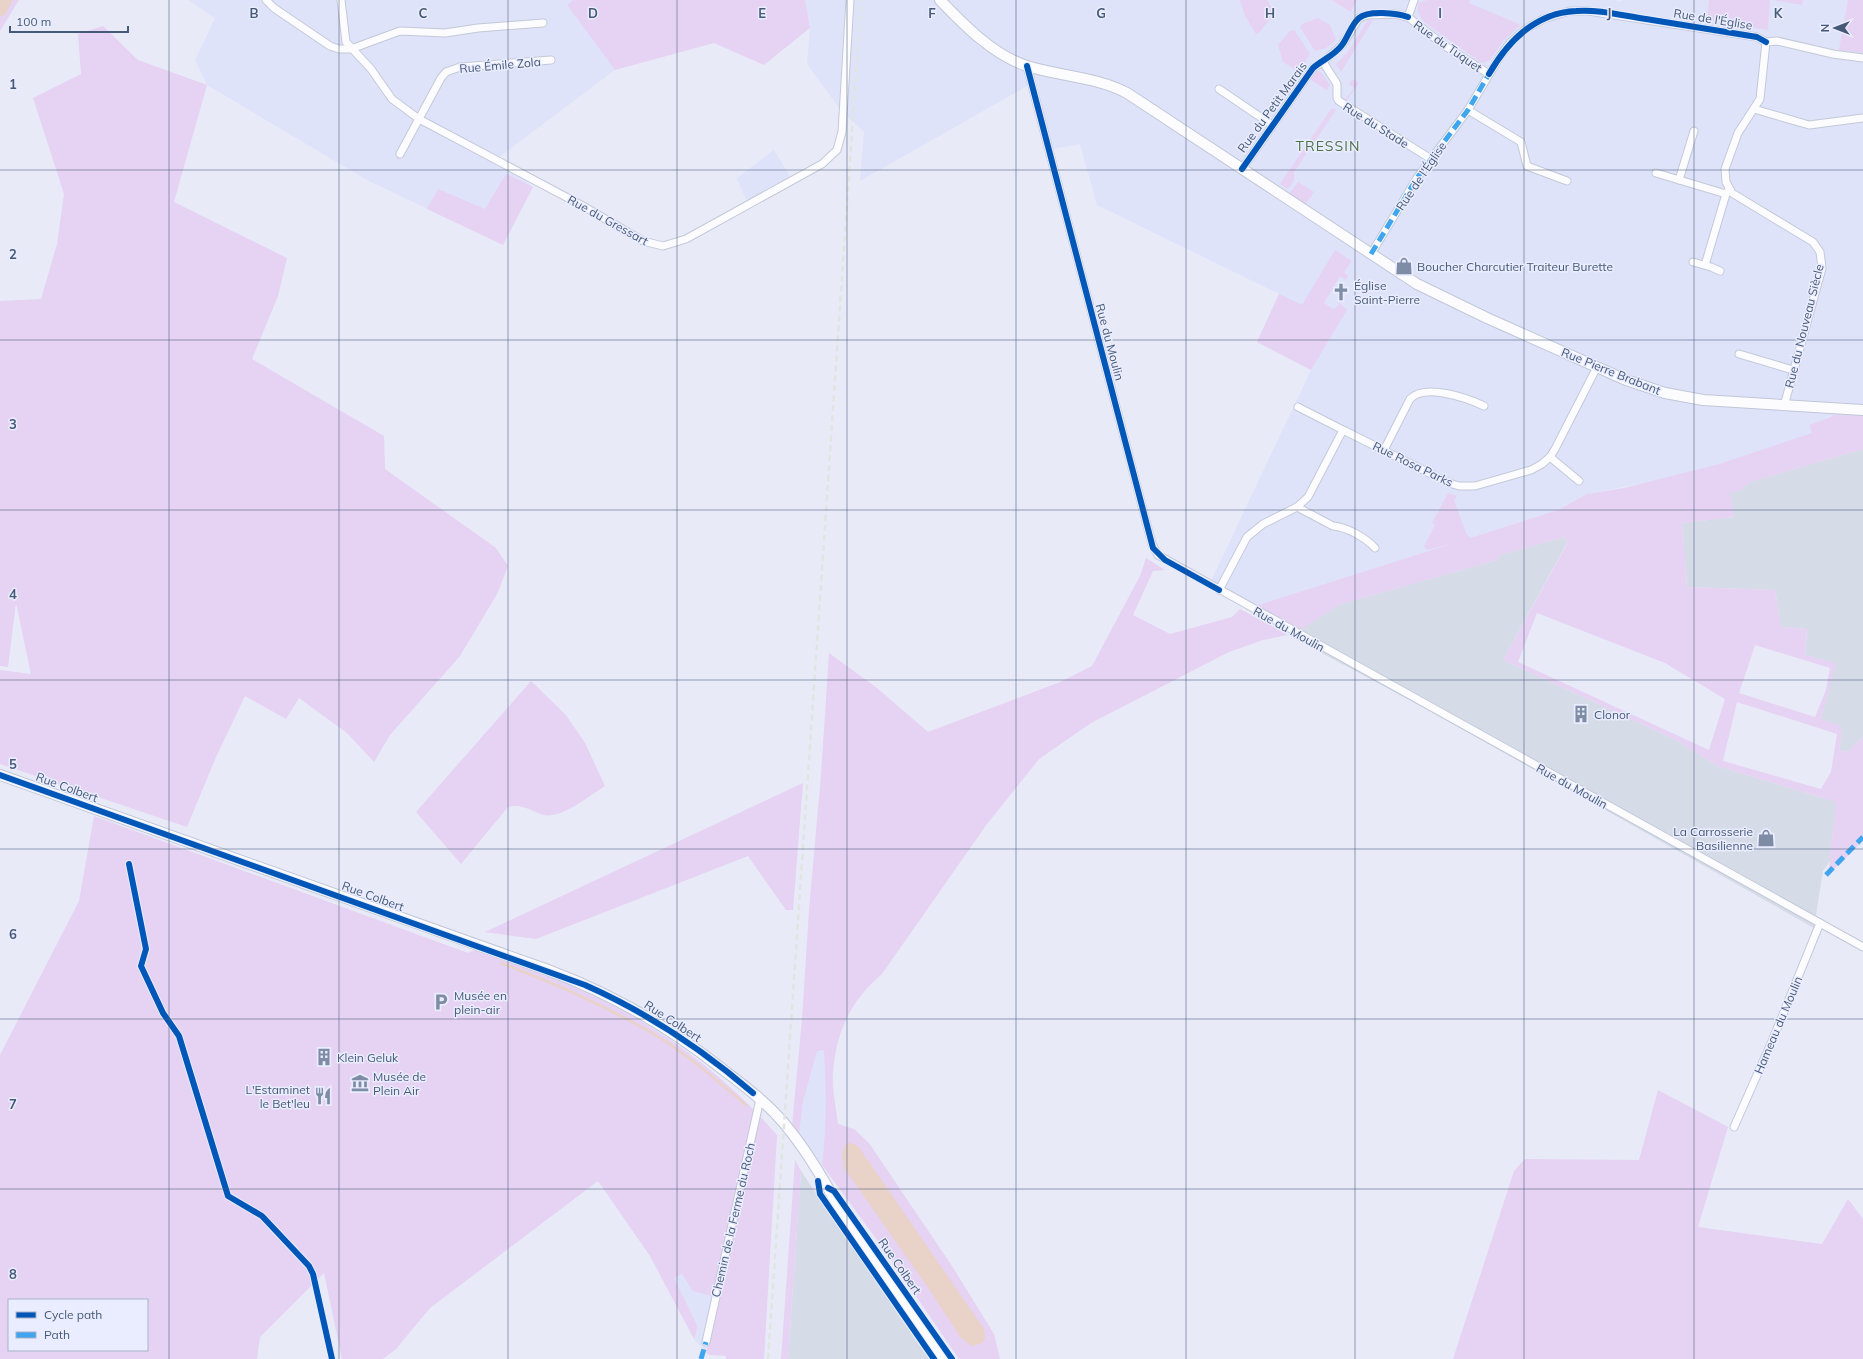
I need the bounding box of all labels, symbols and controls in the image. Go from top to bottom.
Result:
text: B [250,5,259,21]
text: C [419,5,428,21]
text: D [588,5,598,21]
text: E [758,5,766,21]
text: F [928,5,936,21]
text: G [1096,5,1106,21]
text: H [1265,5,1275,21]
text: I [1438,5,1442,21]
text: J [1607,5,1611,21]
street label: Rue de l'Église [1672,5,1754,33]
text: K [1774,5,1784,21]
scale bar [10,8,128,34]
north arrow [1815,8,1855,48]
text: 100 m [16,14,51,29]
street label: Rue du Tuquet [1411,17,1485,75]
text: N [1818,24,1832,32]
street label: Rue Émile Zola [459,54,541,76]
street label: Rue du Petit Marais [1234,59,1310,155]
text: 1 [9,76,17,92]
street label: Rue du Stade [1340,99,1412,151]
district label: TRESSIN [1296,137,1360,155]
street label: Rue de l'Église [1392,139,1450,213]
street label: Rue du Gressart [565,192,651,248]
text: 2 [9,246,17,262]
shop icon: Boucher Charcutier Traiteur Burette [1394,256,1414,276]
place label: Boucher Charcutier Traiteur Burette [1417,259,1613,274]
street label: Rue du Nouveau Siècle [1781,263,1827,389]
place label: Église Saint-Pierre [1354,278,1420,307]
church icon: Église Saint-Pierre [1331,282,1351,302]
street label: Rue du Moulin [1093,302,1127,382]
street label: Rue Pierre Brabant [1559,344,1663,398]
text: 3 [9,416,17,432]
street label: Rue Rosa Parks [1370,438,1456,490]
text: 4 [9,586,17,602]
street label: Rue du Moulin [1251,603,1327,655]
building icon: Clonor [1571,704,1591,724]
place label: Clonor [1594,707,1631,722]
text: 5 [9,756,17,772]
street label: Rue du Moulin [1534,760,1610,812]
street label: Rue Colbert [34,769,100,805]
place label: La Carrosserie Basilienne [1673,824,1753,853]
shop icon: La Carrosserie Basilienne [1756,828,1776,848]
street label: Rue Colbert [340,878,406,914]
text: 6 [9,926,17,942]
street label: Hameau du Moulin [1751,974,1805,1076]
place label: Musée en plein-air [454,988,507,1017]
parking icon: Musée en plein-air [431,992,451,1012]
street label: Rue Colbert [642,997,704,1045]
building icon: Klein Geluk [314,1047,334,1067]
place label: Klein Geluk [337,1050,399,1065]
place label: Musée de Plein Air [373,1069,426,1098]
museum icon: Musée de Plein Air [350,1073,370,1093]
place label: L'Estaminet le Bet'leu [245,1082,310,1111]
restaurant icon: L'Estaminet le Bet'leu [313,1086,333,1106]
text: 7 [9,1096,17,1112]
street label: Chemin de la Ferme du Roch [708,1141,758,1299]
street label: Rue Colbert [875,1235,925,1297]
text: 8 [9,1266,17,1282]
legend [8,1299,148,1351]
text: Cycle path [44,1307,102,1322]
text: Path [44,1327,70,1342]

